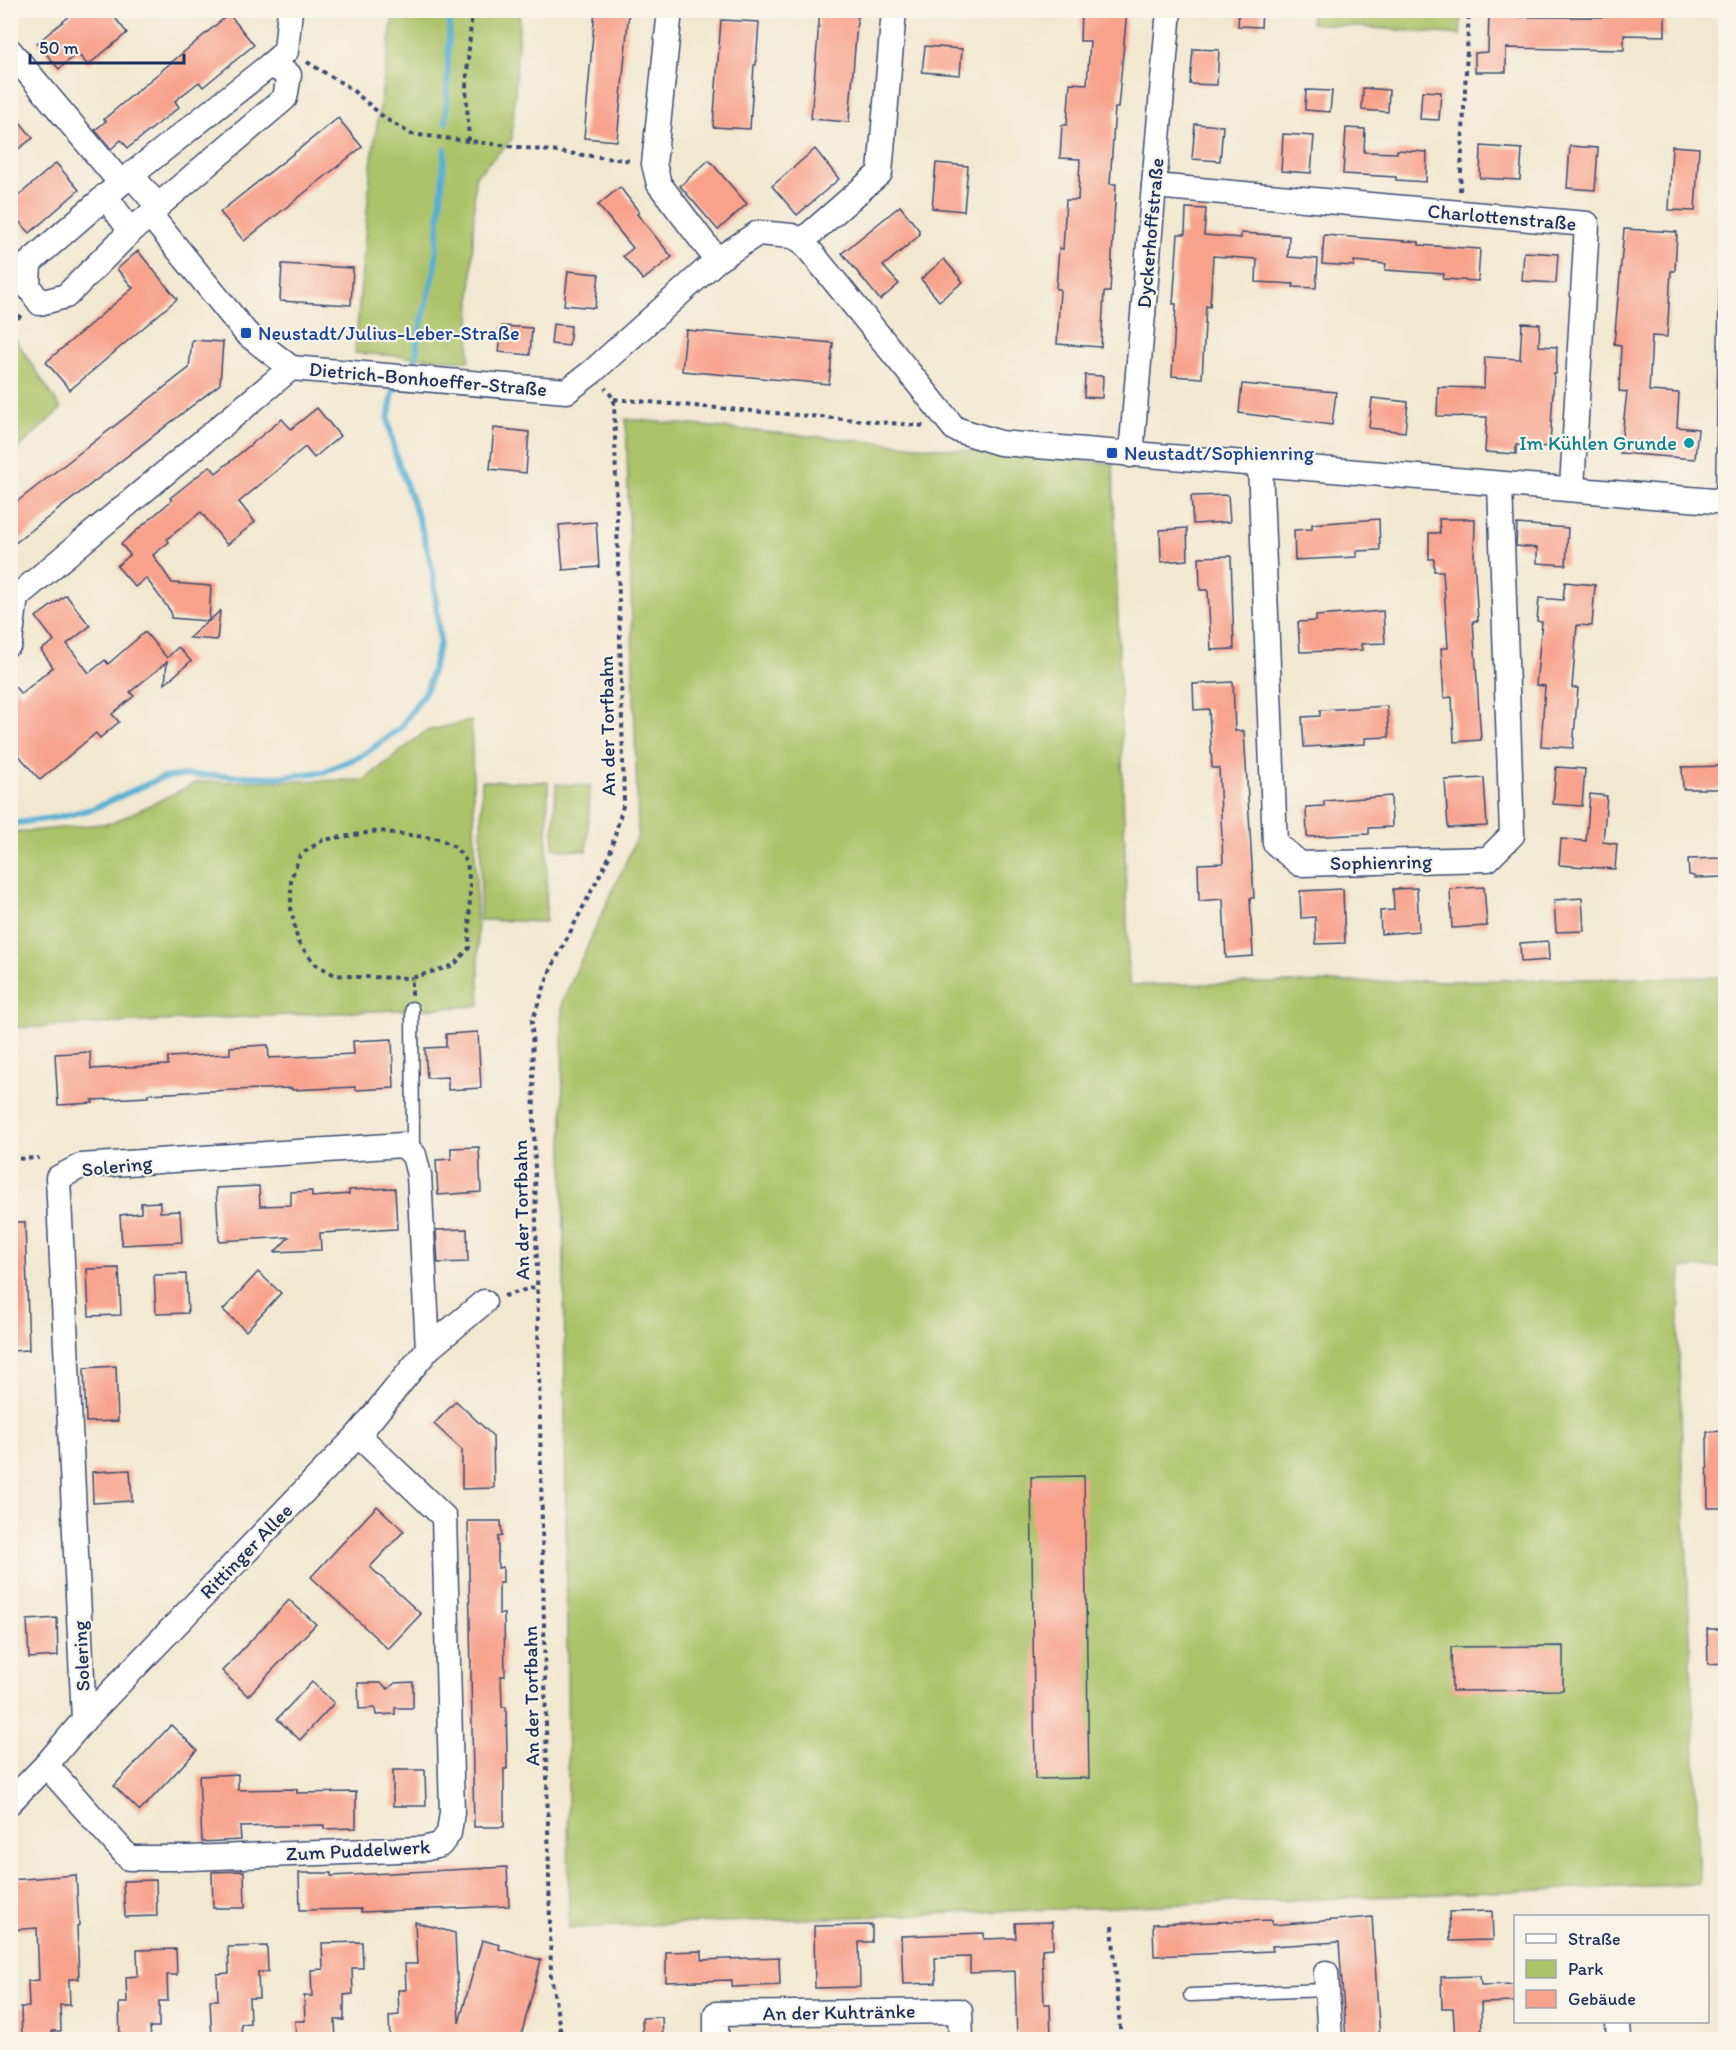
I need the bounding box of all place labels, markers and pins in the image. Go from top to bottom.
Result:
place label: Neustadt/Julius-Leber-Straße [258,321,519,345]
marker: Neustadt/Julius-Leber-Straße [239,326,253,340]
place label: Im Kühlen Grunde [1519,431,1677,455]
marker: Im Kühlen Grunde [1682,436,1696,450]
place label: Neustadt/Sophienring [1124,441,1315,465]
marker: Neustadt/Sophienring [1105,446,1119,460]

